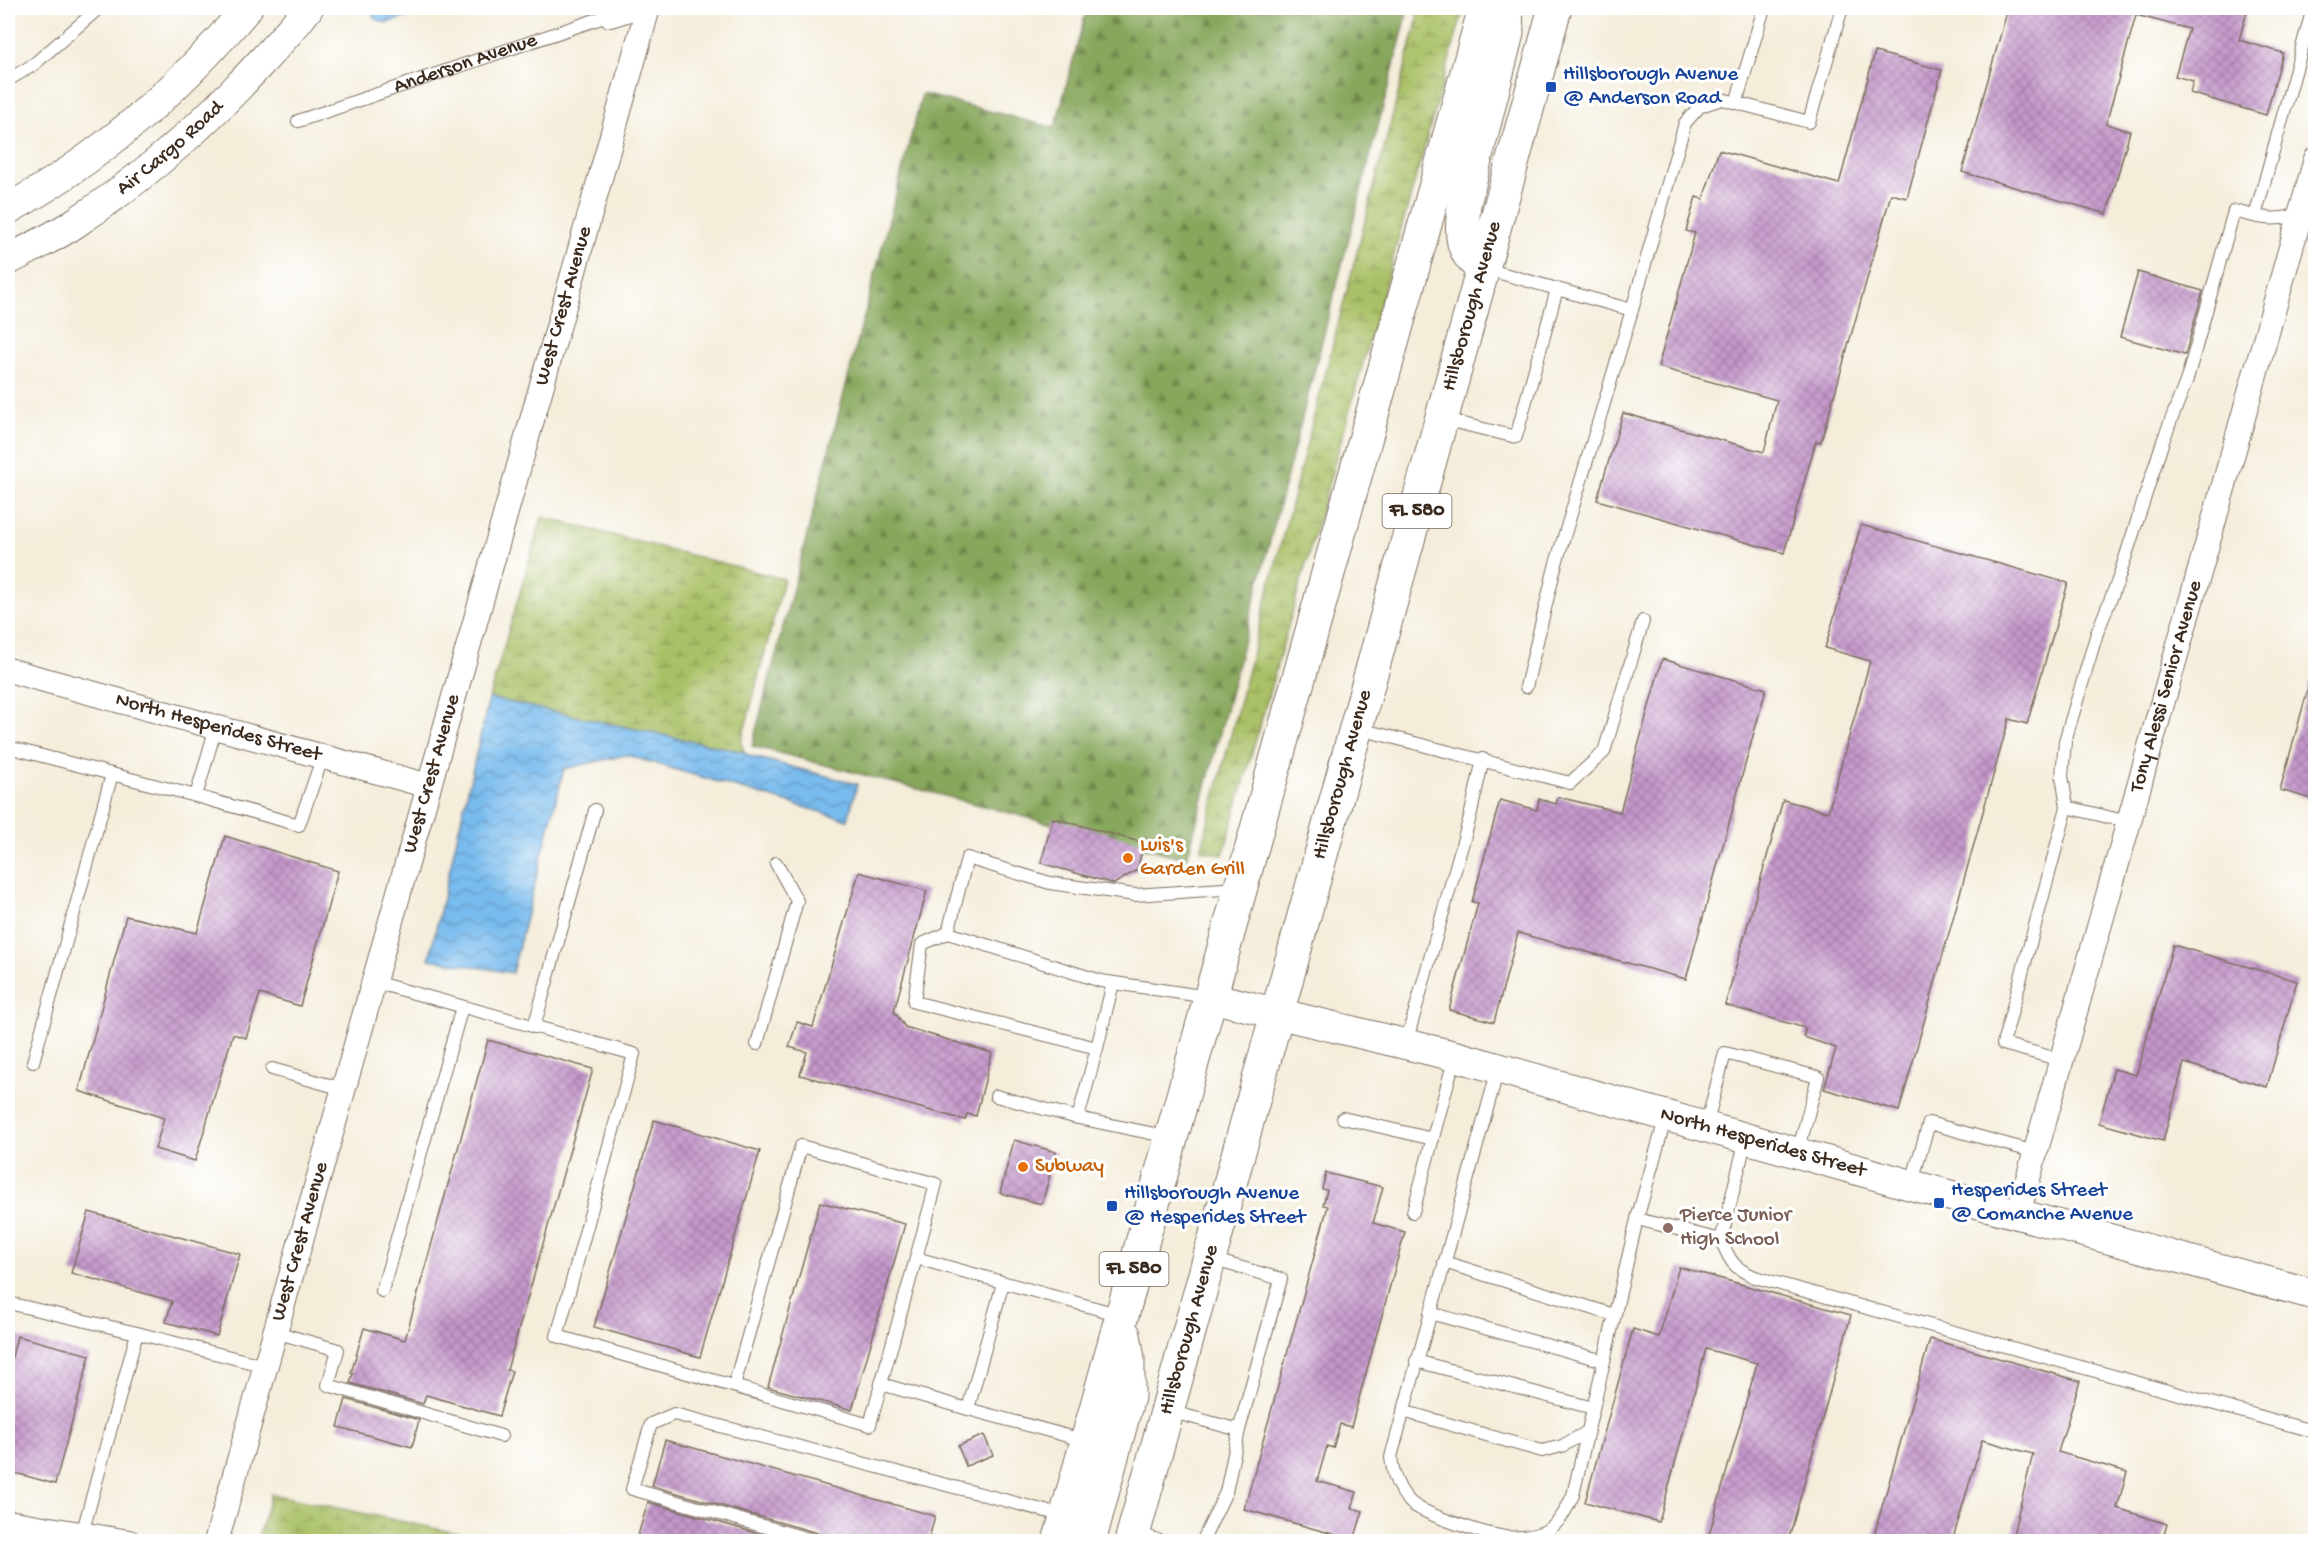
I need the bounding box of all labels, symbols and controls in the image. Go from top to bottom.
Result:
street label: Anderson Avenue [391,28,542,100]
place label: Hillsborough Avenue @ Anderson Road [1563,63,1739,112]
marker: Hillsborough Avenue @ Anderson Road [1544,80,1558,94]
street label: Air Cargo Road [112,94,231,202]
street label: Hillsborough Avenue [1437,217,1508,394]
street label: West Crest Avenue [530,223,599,388]
road number: FL 580 [1382,494,1452,528]
street label: Tony Alessi Senior Avenue [2125,577,2209,796]
street label: Hillsborough Avenue [1308,686,1379,863]
street label: North Hesperides Street [112,688,326,769]
street label: West Crest Avenue [398,690,467,856]
place label: Luis's Garden Grill [1140,834,1245,883]
marker: Luis's Garden Grill [1121,851,1135,865]
street label: North Hesperides Street [1657,1102,1871,1185]
place label: Subway [1035,1155,1104,1180]
street label: West Crest Avenue [266,1158,335,1324]
marker: Subway [1016,1160,1030,1174]
place label: Hesperides Street @ Comanche Avenue [1951,1179,2134,1228]
place label: Hillsborough Avenue @ Hesperides Street [1124,1182,1308,1231]
marker: Hesperides Street @ Comanche Avenue [1932,1196,1946,1210]
marker: Hillsborough Avenue @ Hesperides Street [1105,1199,1119,1213]
place label: Pierce Junior High School [1679,1204,1793,1253]
marker: Pierce Junior High School [1661,1221,1675,1235]
street label: Hillsborough Avenue [1154,1241,1225,1418]
road number: FL 580 [1100,1252,1168,1286]

